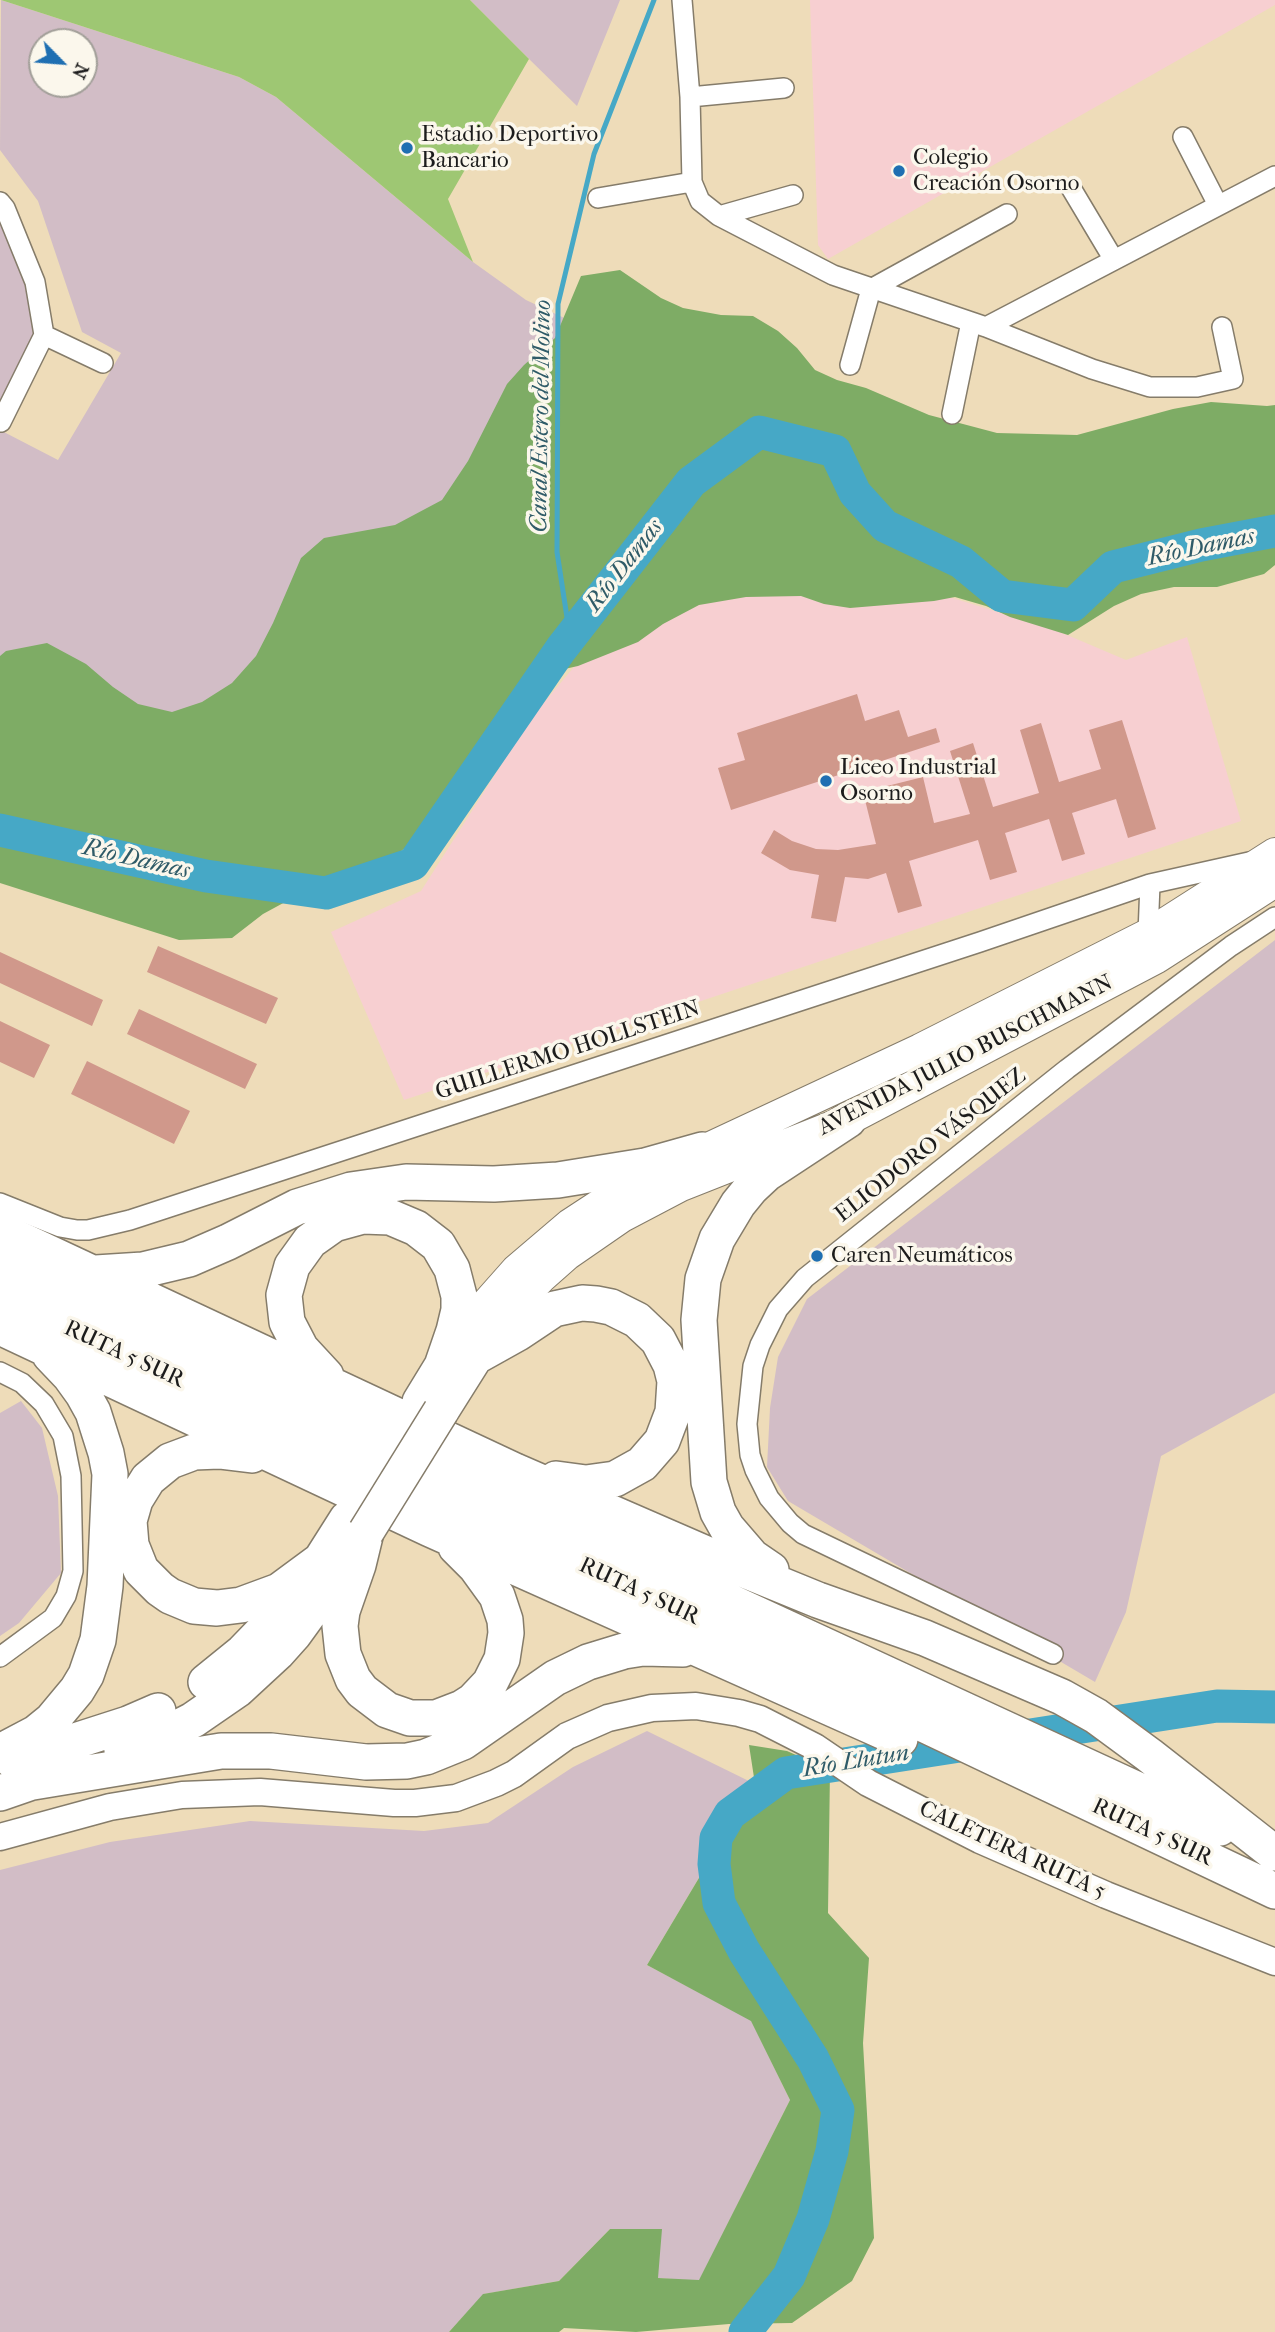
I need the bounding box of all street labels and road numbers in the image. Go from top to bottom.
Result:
street label: AVENIDA JULIO BUSCHMANN [814,969,1118,1143]
street label: GUILLERMO HOLLSTEIN [432,995,704,1107]
street label: ELIODORO VÁSQUEZ [830,1063,1032,1229]
street label: RUTA 5 SUR [59,1315,189,1395]
street label: RUTA 5 SUR [574,1552,704,1632]
street label: RUTA 5 SUR [1087,1793,1217,1873]
street label: CALETERA RUTA 5 [914,1796,1110,1906]

